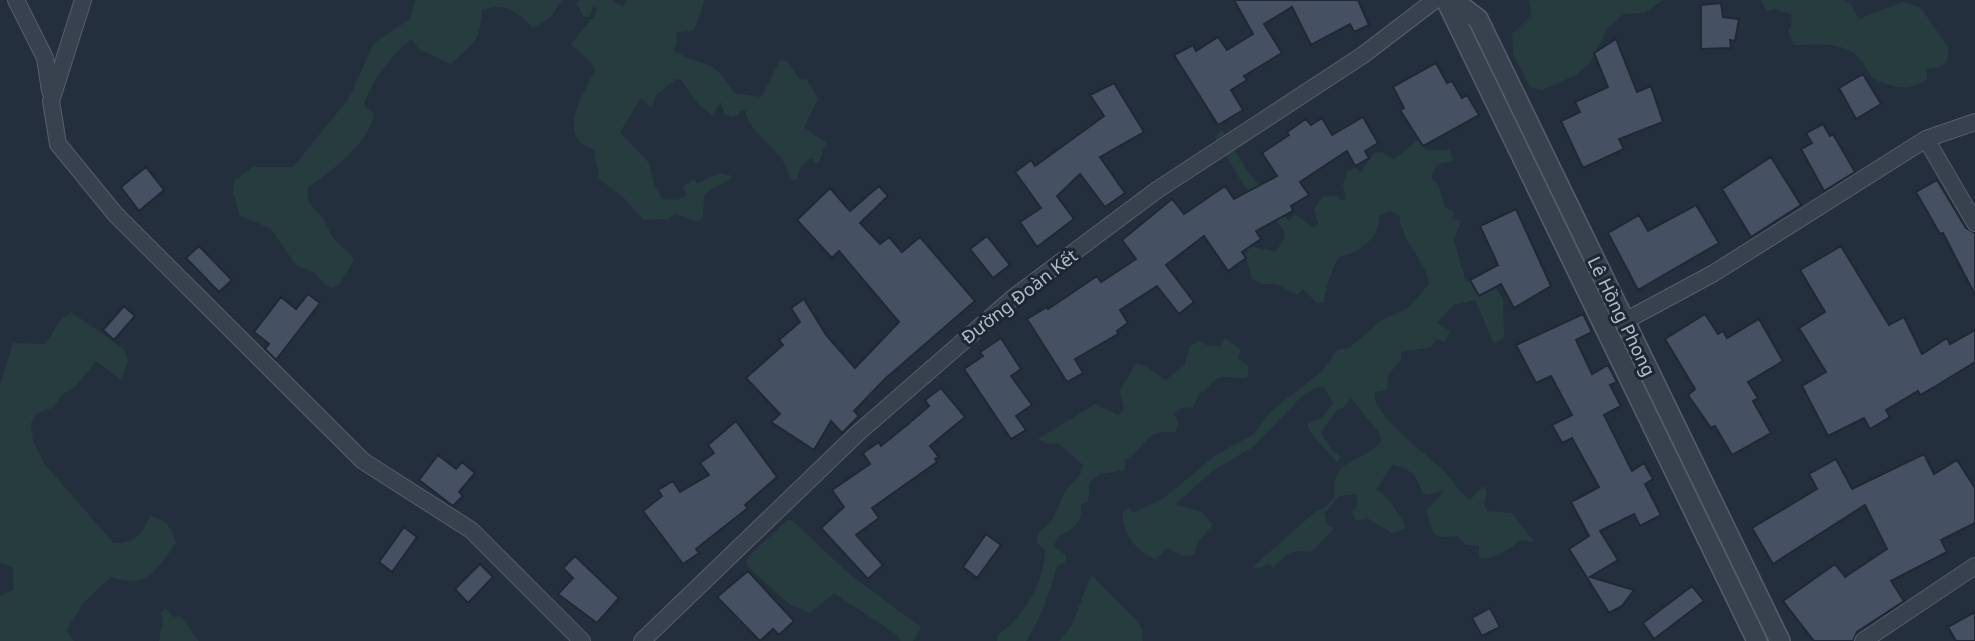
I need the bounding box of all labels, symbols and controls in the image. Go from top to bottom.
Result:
street label: Đường Đoàn Kết [956,243,1082,349]
street label: Lê Hồng Phong [1583,252,1661,380]

